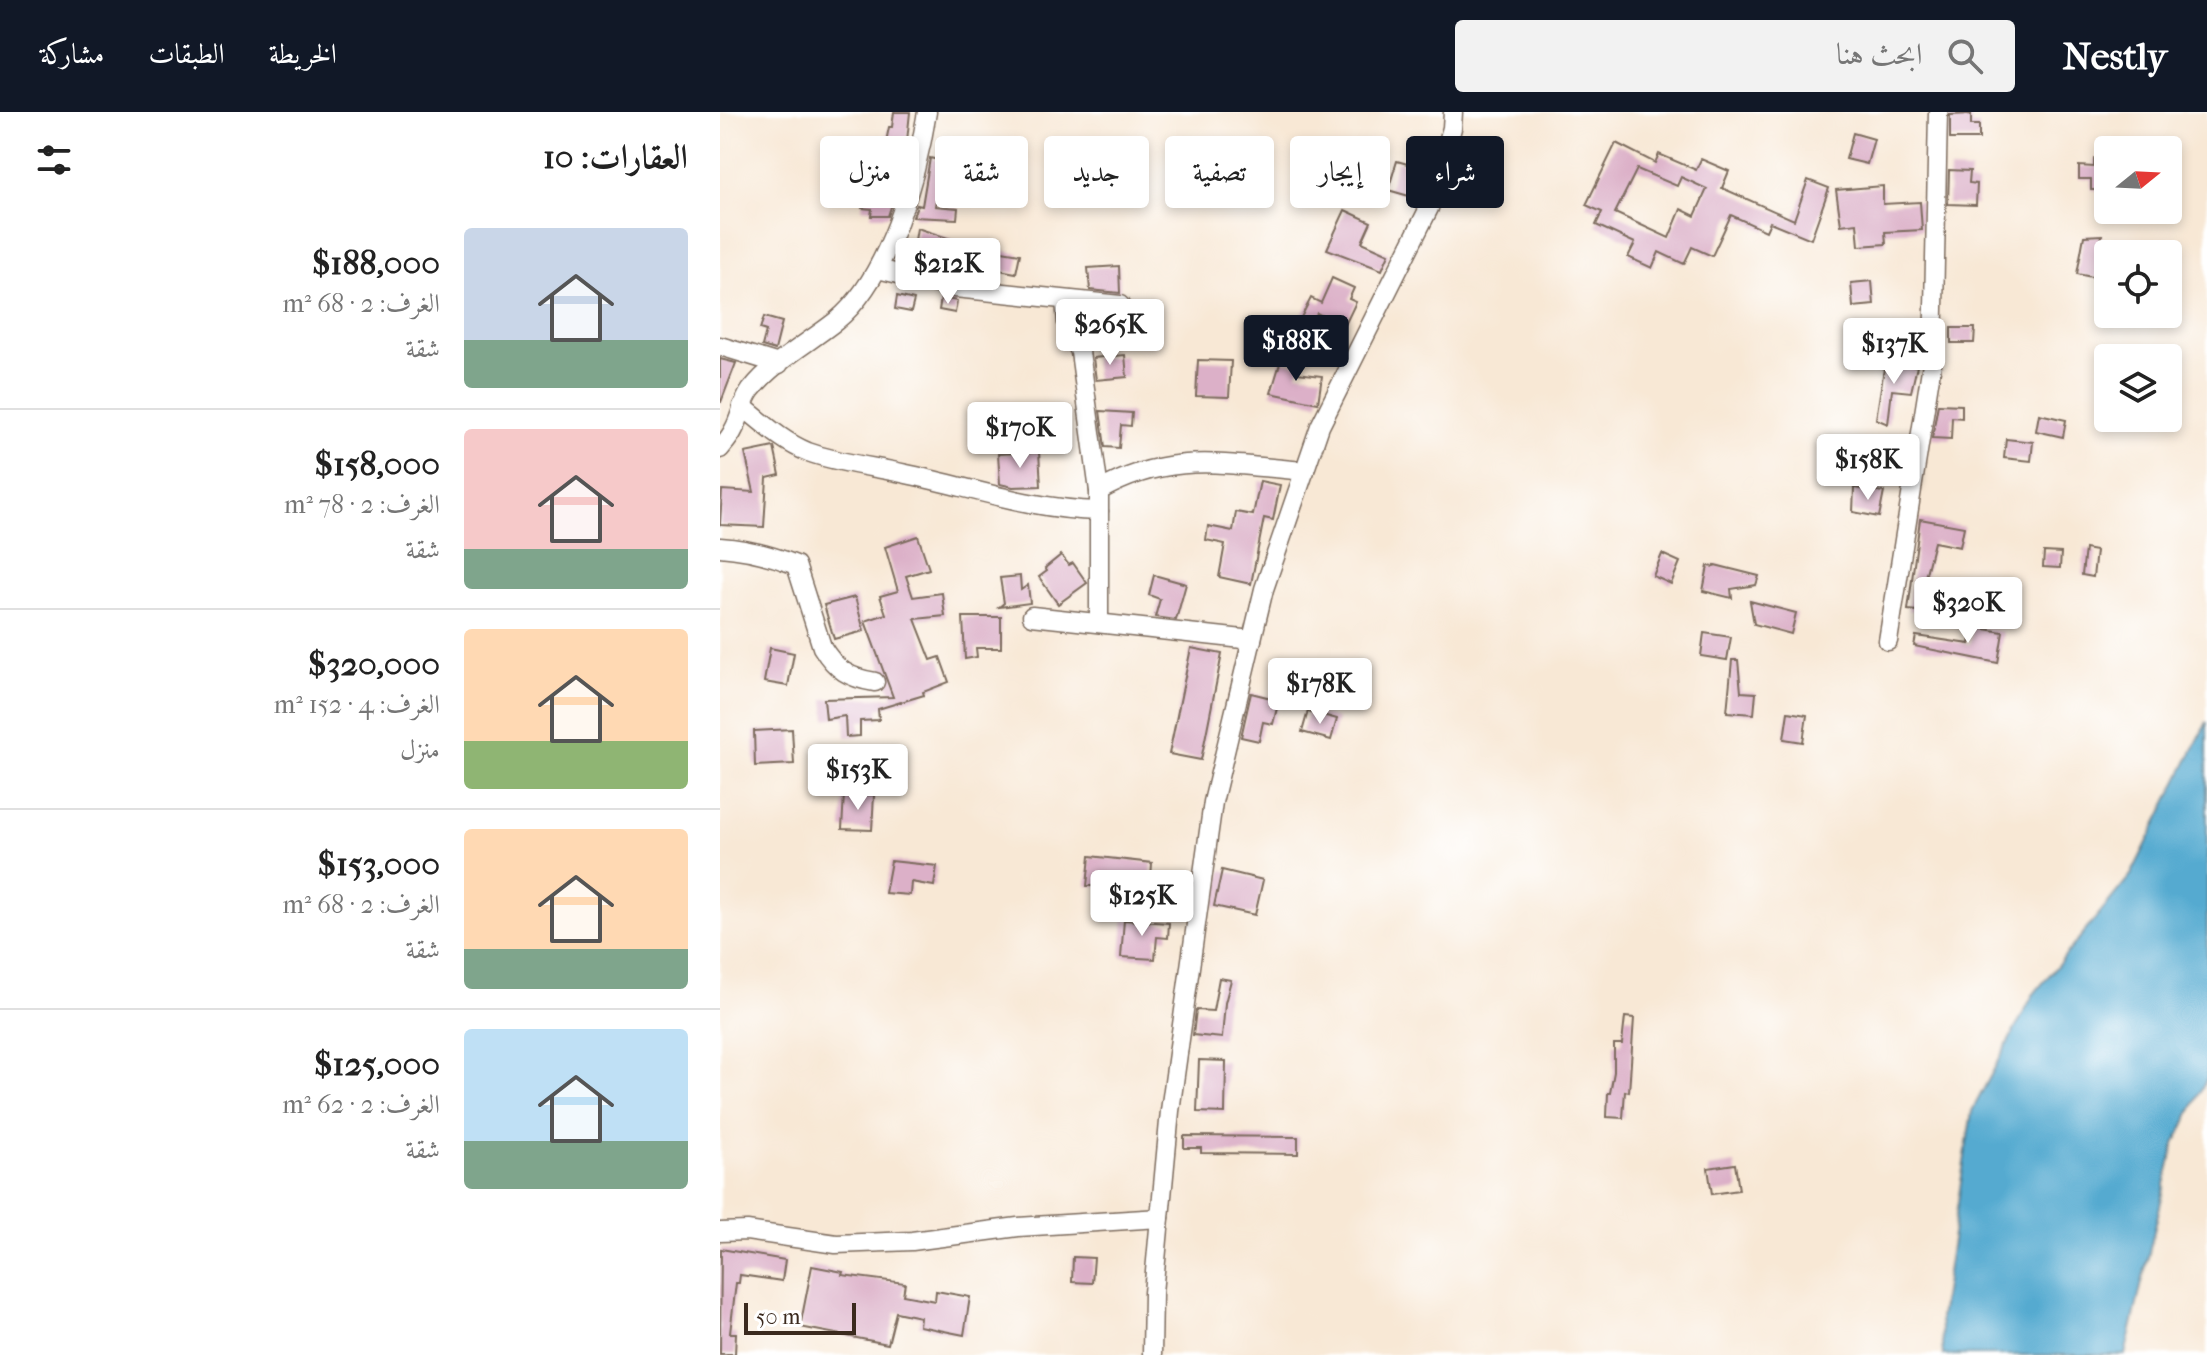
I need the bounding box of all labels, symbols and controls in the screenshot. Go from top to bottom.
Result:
search box [1455,20,2015,92]
icon: search [1943,34,1987,78]
text: Nestly [2063,34,2167,79]
text: مشاركة [40,37,104,70]
text: الطبقات [148,37,225,70]
text: الخريطة [269,37,337,70]
text: ابحث هنا [1836,37,1923,72]
chip: منزل [820,136,919,208]
chip: شقة [935,136,1028,208]
chip: جديد [1044,136,1149,208]
chip: تصفية [1165,136,1274,208]
chip: إيجار [1290,136,1390,208]
chip: شراء [1406,136,1504,208]
north arrow [2094,136,2182,224]
map controls [2094,136,2182,432]
text: العقارات: 10 [543,137,688,177]
icon: filters [32,138,76,182]
pin: $212K [892,238,1004,306]
button: locate [2094,240,2182,328]
text: $188,000 [312,243,440,283]
text: $212K [913,248,983,279]
icon: home [528,260,624,356]
text: الغرف: 2 · 68 m² [282,288,440,319]
pin: $265K [1054,299,1166,367]
text: $265K [1074,309,1146,340]
pin: $188K [1240,315,1352,383]
pin: $137K [1838,318,1950,386]
text: $188K [1262,325,1330,356]
text: $137K [1861,328,1927,359]
text: شقة [406,333,440,364]
button: layers [2094,344,2182,432]
pin: $170K [964,402,1076,470]
text: $170K [985,412,1055,443]
pin: $158K [1812,434,1924,502]
text: $158,000 [314,444,440,484]
text: $158K [1835,444,1901,475]
icon: home [528,461,624,557]
text: الغرف: 2 · 78 m² [284,489,440,520]
text: شقة [406,534,440,565]
pin: $320K [1912,577,2024,645]
text: $320K [1932,587,2004,618]
text: $320,000 [308,644,440,684]
pin: $178K [1264,658,1376,726]
icon: home [528,661,624,757]
text: $178K [1286,668,1354,699]
text: الغرف: 4 · 152 m² [274,689,440,720]
text: منزل [400,734,440,765]
pin: $153K [802,744,914,812]
text: $153K [826,754,890,785]
text: $153,000 [317,844,440,884]
icon: home [528,861,624,957]
pin: $125K [1086,870,1198,938]
text: $125K [1108,880,1176,911]
text: الغرف: 2 · 68 m² [282,889,440,920]
text: شقة [406,934,440,965]
text: $125,000 [314,1044,440,1084]
icon: home [528,1061,624,1157]
text: الغرف: 2 · 62 m² [282,1089,440,1120]
text: شقة [406,1134,440,1165]
scale bar [744,1299,856,1335]
text: 50 m [756,1304,801,1330]

